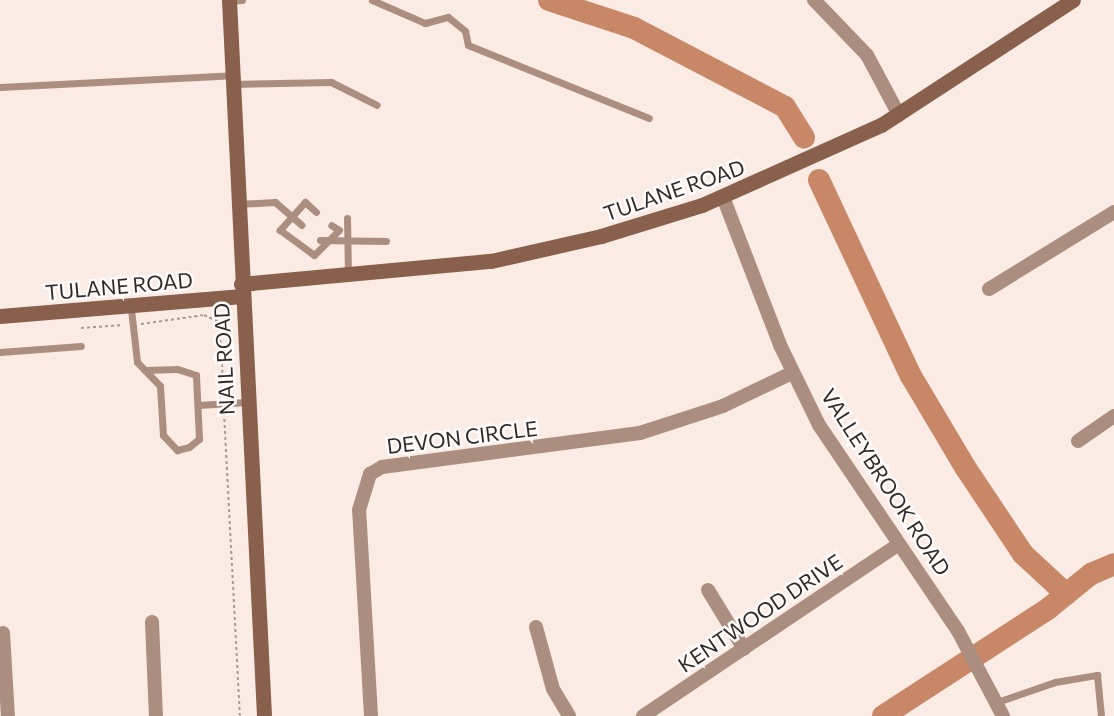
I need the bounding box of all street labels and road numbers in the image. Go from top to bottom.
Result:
street label: TULANE ROAD [600,154,748,226]
street label: TULANE ROAD [44,267,194,305]
street label: NAIL ROAD [208,302,240,416]
street label: VALLEYBROOK ROAD [816,384,956,580]
street label: DEVON CIRCLE [385,415,539,459]
street label: KENTWOOD DRIVE [673,549,847,677]

